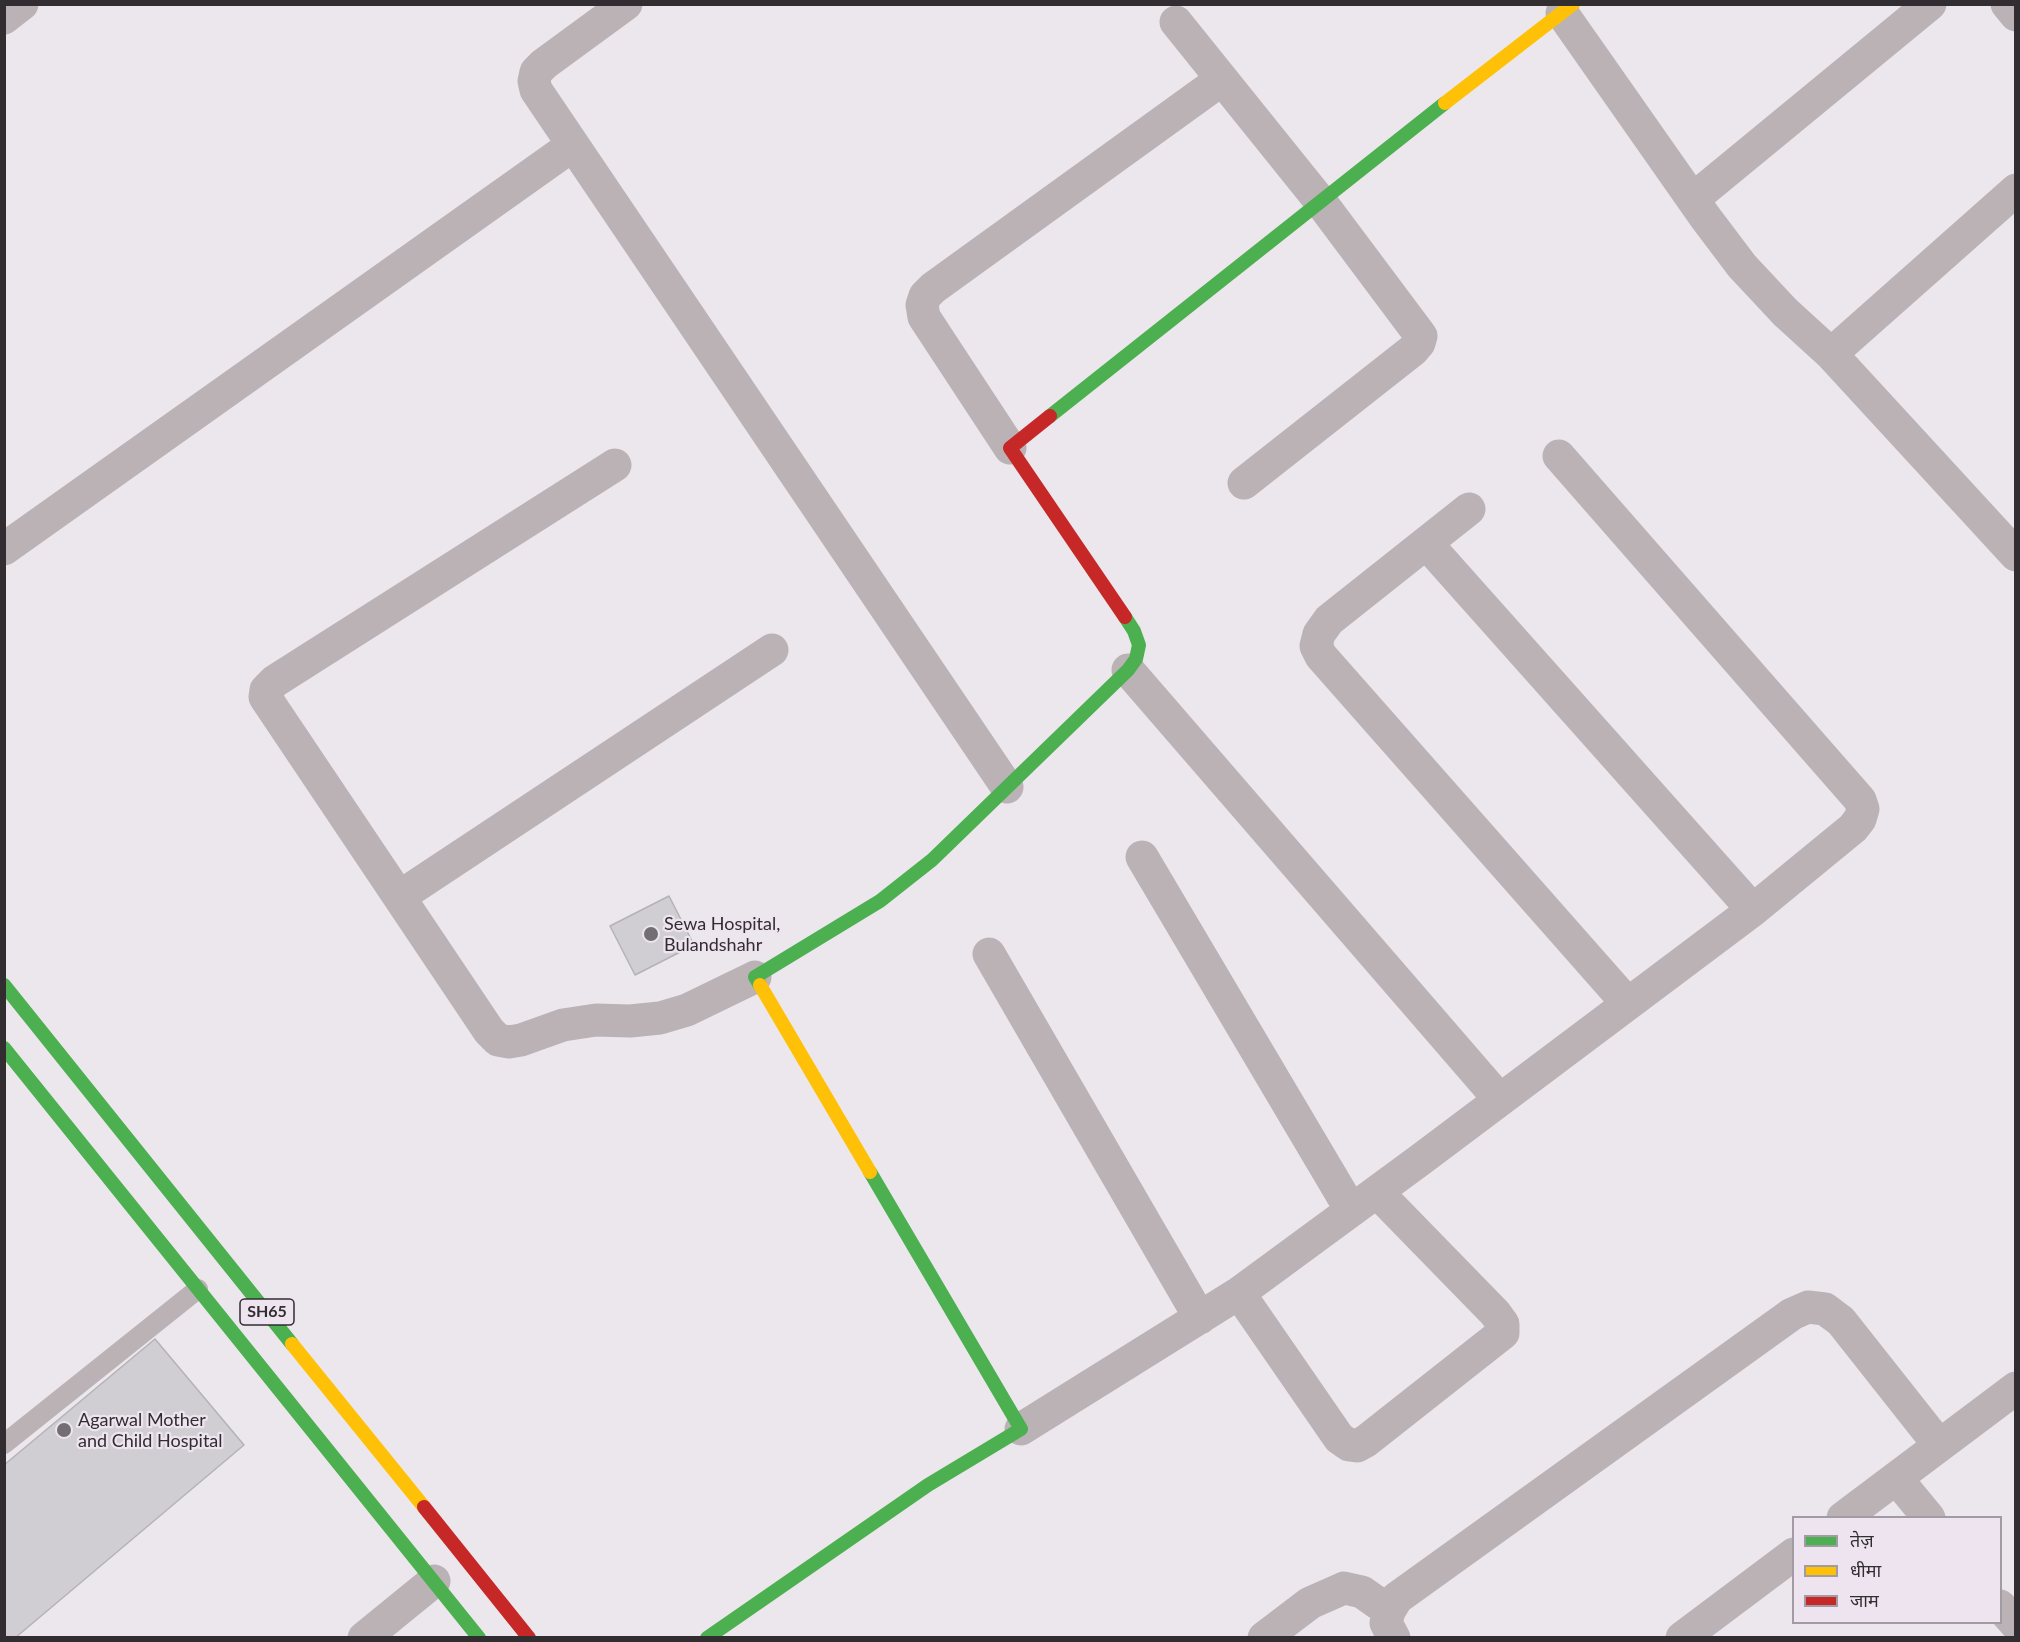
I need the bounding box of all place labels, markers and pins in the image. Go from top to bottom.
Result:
place label: Sewa Hospital, Bulandshahr [664,913,780,956]
marker: Sewa Hospital, Bulandshahr [642,925,660,943]
place label: Agarwal Mother and Child Hospital [78,1409,223,1452]
marker: Agarwal Mother and Child Hospital [55,1421,73,1439]

